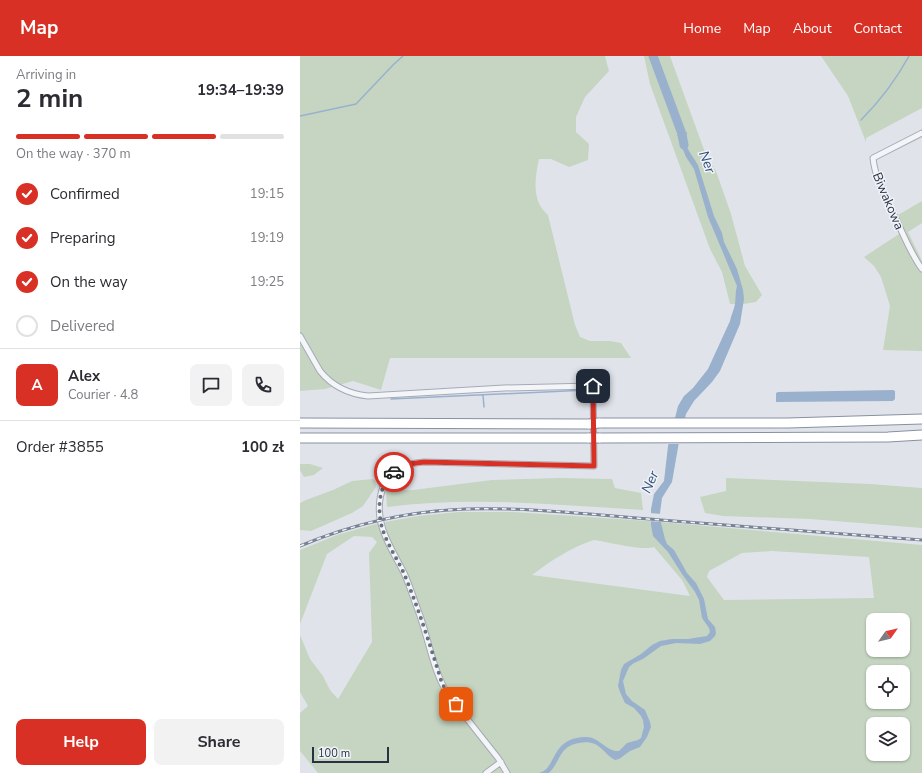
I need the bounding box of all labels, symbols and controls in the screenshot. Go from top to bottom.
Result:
text: Map [20,15,58,41]
text: Home [683,19,721,38]
text: Map [743,19,771,38]
text: About [793,19,832,38]
text: Contact [854,19,902,38]
text: Arriving in [16,66,76,84]
text: 19:34–19:39 [197,80,284,100]
text: 2 min [16,81,83,116]
text: On the way · 370 m [16,145,131,163]
water label: Ner [694,148,720,177]
street label: Biwakowa [868,170,908,232]
icon: check [16,183,38,205]
text: Confirmed [50,184,120,204]
text: 19:15 [250,185,284,203]
icon: check [16,227,38,249]
text: Preparing [50,228,115,248]
text: 19:19 [250,229,284,247]
icon: check [16,271,38,293]
text: On the way [50,272,128,292]
text: 19:25 [250,273,284,291]
text: Delivered [50,316,115,336]
button: chat [190,364,232,406]
button: phone [242,364,284,406]
text: Alex [68,366,100,386]
pin [576,369,610,403]
text: A [31,375,43,395]
icon: home [582,375,604,397]
text: Courier · 4.8 [68,386,138,404]
text: Order #3855 [16,437,104,457]
text: 100 zł [241,437,284,457]
courier [374,452,414,492]
icon: car [383,461,405,483]
water label: Ner [637,467,664,496]
north arrow [866,613,910,657]
map controls [866,613,910,761]
button: locate [866,665,910,709]
pin [439,687,473,721]
icon: bag [445,693,467,715]
button: layers [866,717,910,761]
button: Help [16,719,146,765]
button: Share [154,719,284,765]
scale bar [312,745,389,764]
text: 100 m [318,746,350,761]

